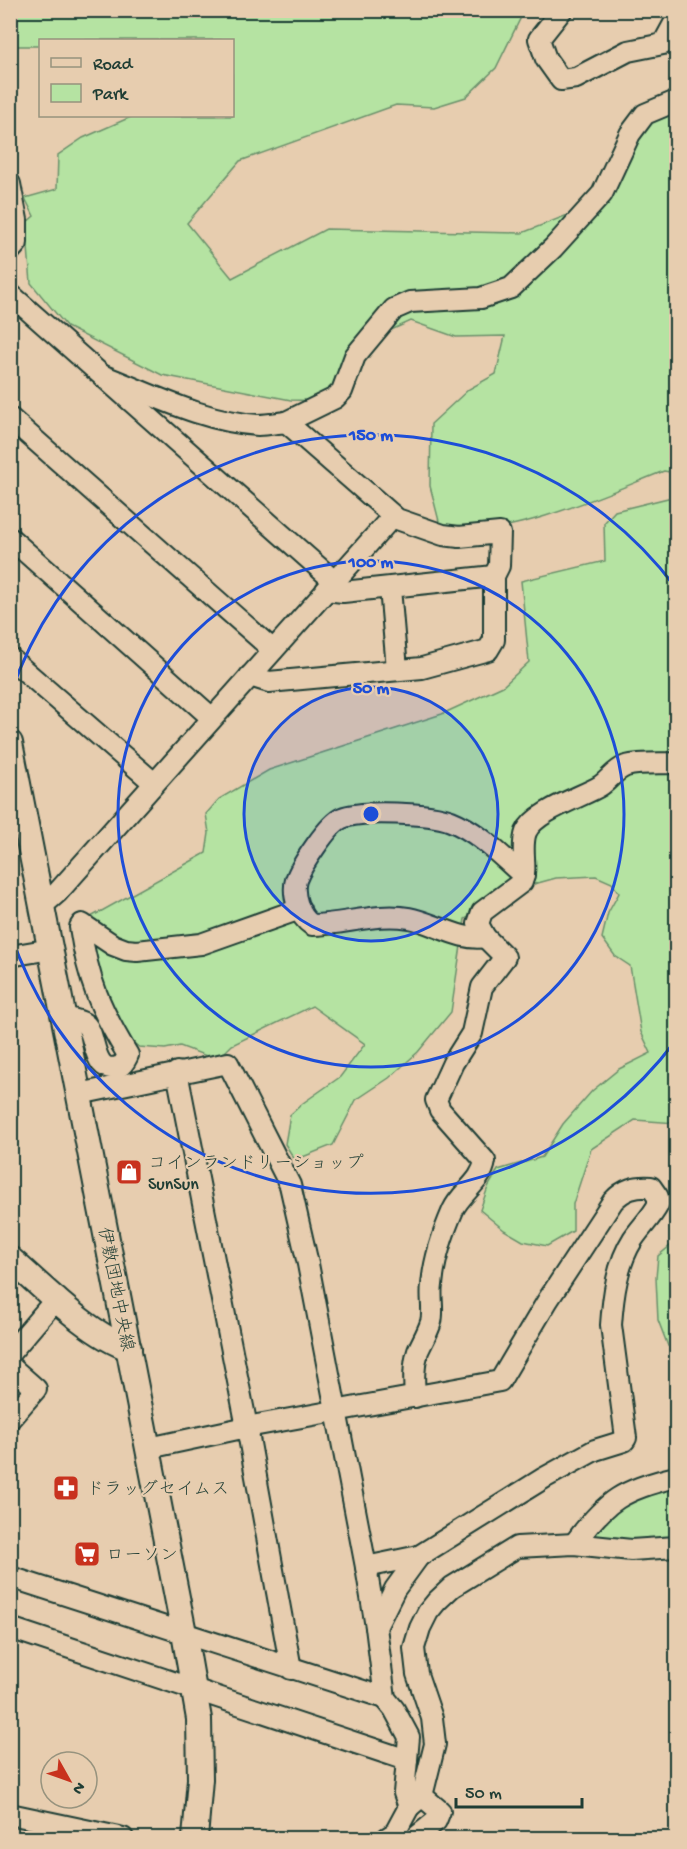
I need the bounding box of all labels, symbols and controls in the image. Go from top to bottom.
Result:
legend [39,39,234,117]
text: Road [93,55,134,76]
text: Park [92,85,129,106]
text: 150 m [348,426,393,447]
text: 100 m [348,553,394,574]
text: 50 m [353,679,390,700]
centre of rings [361,804,381,824]
place label: コインランドリーショップ SunSun [148,1153,364,1196]
shop icon: コインランドリーショップ SunSun [114,1157,144,1187]
street label: 伊敷団地中央線 [92,1225,138,1353]
pharmacy icon: ドラッグセイムス [51,1473,81,1503]
place label: ドラッグセイムス [86,1479,229,1501]
supermarket icon: ローソン [72,1539,102,1569]
place label: ローソン [106,1546,178,1567]
north arrow [39,1750,99,1810]
scale bar [456,1771,582,1809]
text: N [67,1777,88,1798]
text: 50 m [465,1784,502,1805]

